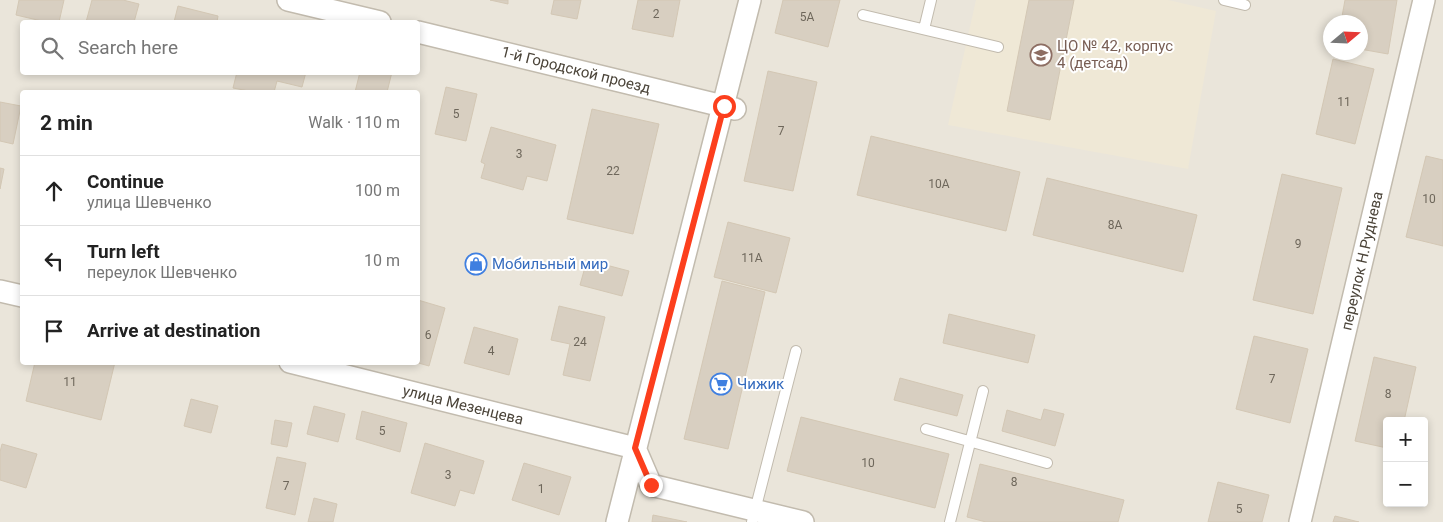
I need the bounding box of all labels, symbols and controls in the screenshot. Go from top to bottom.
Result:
house number: 2 [653,7,660,21]
house number: 5А [800,10,814,24]
north arrow [1323,15,1368,60]
search box [20,20,420,75]
icon: search [38,34,66,62]
text: Search here [78,36,178,59]
place label: ЦО № 42, корпус 4 (детсад) [1057,37,1173,72]
street label: 1-й Городской проезд [500,43,652,97]
school or university icon: ЦО № 42, корпус 4 (детсад) [1029,43,1053,67]
route start [713,95,736,118]
house number: 11 [1337,95,1351,109]
house number: 5 [453,107,460,121]
text: 2 min [40,111,93,135]
text: Walk · 110 m [308,113,400,132]
house number: 7 [778,124,785,138]
house number: 3 [516,147,522,161]
house number: 22 [606,164,620,178]
text: Continue [87,170,164,193]
icon: ahead [40,177,68,205]
house number: 10А [928,177,950,191]
text: 100 m [355,181,400,200]
street label: переулок Н.Руднева [1337,190,1387,332]
house number: 10 [1422,192,1436,206]
text: улица Шевченко [87,193,212,212]
house number: 8А [1108,218,1122,232]
house number: 9 [1295,237,1301,251]
text: Turn left [87,240,160,263]
icon: left [40,247,68,275]
text: 10 m [364,251,400,270]
house number: 11А [741,251,763,265]
shop icon: Мобильный мир [464,252,488,276]
place label: Мобильный мир [492,255,608,273]
text: переулок Шевченко [87,263,237,282]
icon: arrive [40,317,68,345]
text: Arrive at destination [87,319,260,342]
house number: 6 [425,328,432,342]
house number: 24 [573,335,587,349]
house number: 4 [488,344,495,358]
supermarket icon: Чижик [709,372,733,396]
house number: 7 [1269,372,1276,386]
house number: 11 [63,375,77,389]
place label: Чижик [737,375,784,393]
street label: улица Мезенцева [401,381,525,429]
house number: 8 [1385,387,1392,401]
map controls [1383,417,1428,507]
button: + [1383,417,1428,462]
house number: 5 [379,424,386,438]
house number: 10 [861,456,875,470]
button: − [1383,462,1428,507]
house number: 3 [445,468,451,482]
route end [640,474,663,497]
house number: 8 [1011,475,1018,489]
house number: 7 [283,479,290,493]
house number: 1 [538,482,544,496]
house number: 5 [1236,502,1243,516]

